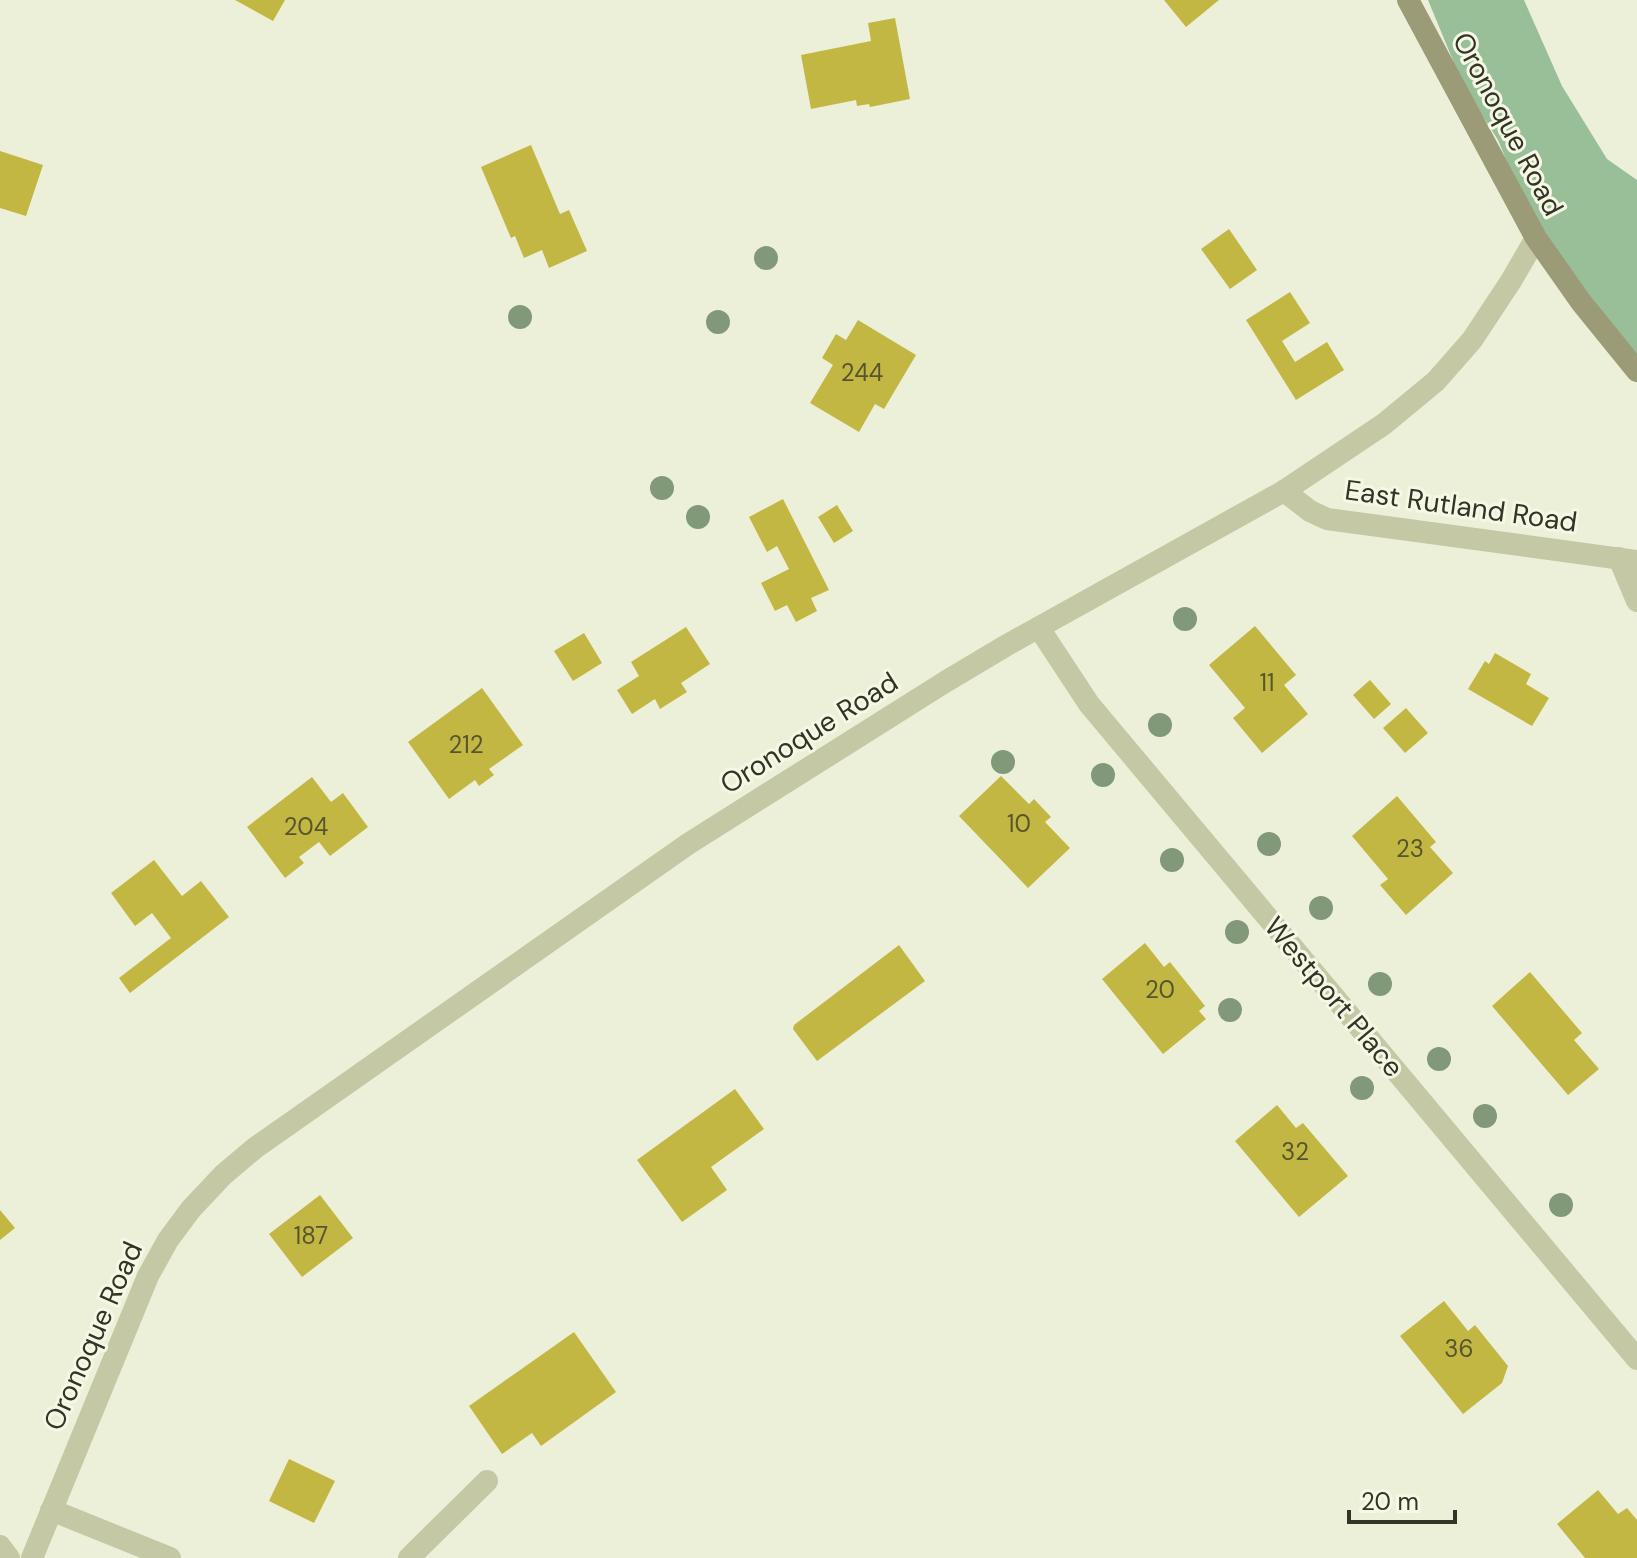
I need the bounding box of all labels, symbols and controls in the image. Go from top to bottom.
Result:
street label: Oronoque Road [1444,26,1572,222]
house number: 244 [841,357,883,388]
street label: East Rutland Road [1342,471,1580,541]
street label: Oronoque Road [713,664,905,802]
house number: 11 [1260,667,1274,698]
house number: 212 [448,729,484,760]
house number: 10 [1007,808,1031,839]
house number: 204 [284,811,328,842]
house number: 23 [1396,833,1424,864]
street label: Westport Place [1256,909,1412,1085]
house number: 20 [1145,974,1175,1005]
house number: 32 [1281,1136,1309,1167]
house number: 187 [294,1220,328,1251]
street label: Oronoque Road [35,1236,151,1436]
house number: 36 [1444,1333,1474,1364]
scale bar [1349,1474,1455,1524]
text: 20 m [1361,1486,1419,1517]

